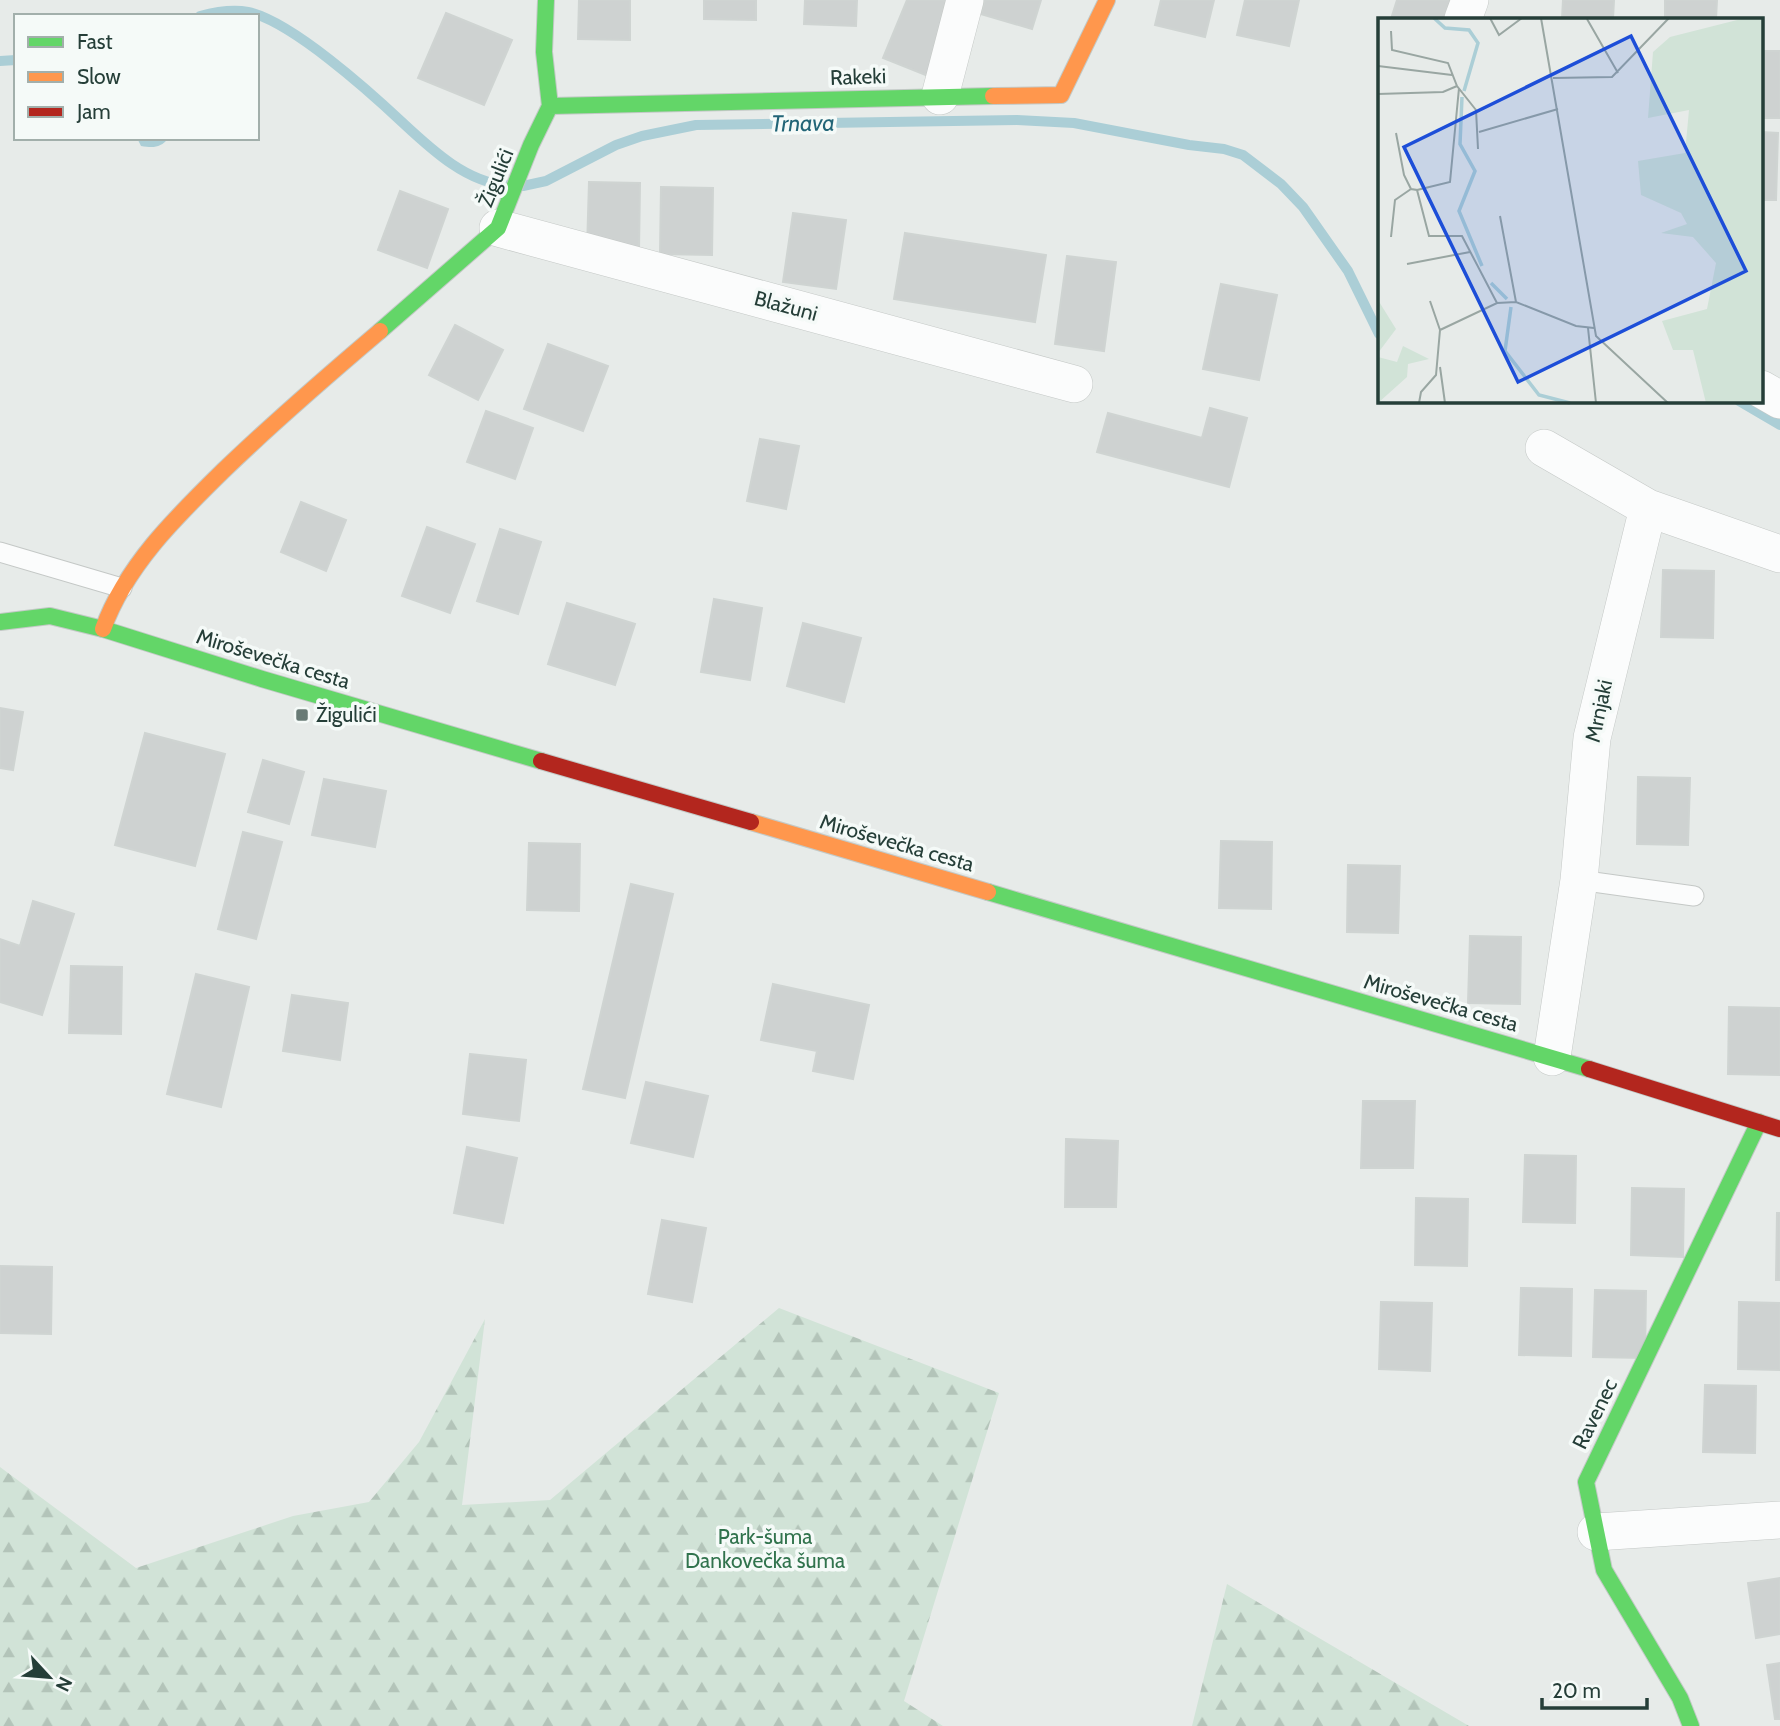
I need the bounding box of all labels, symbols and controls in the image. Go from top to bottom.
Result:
legend [14,14,259,140]
inset map [1378,18,1762,402]
text: Fast [77,29,113,54]
street label: Rakeki [829,63,887,90]
text: Slow [77,64,121,89]
text: Jam [76,99,111,124]
water label: Trnava [771,108,835,138]
street label: Žigulići [472,145,518,211]
street label: Blažuni [752,285,821,326]
street label: Miroševečka cesta [193,623,353,694]
street label: Mrnjaki [1580,677,1618,745]
place label: Žigulići [316,701,377,727]
marker: Žigulići [294,707,310,723]
street label: Miroševečka cesta [817,809,977,876]
street label: Miroševečka cesta [1361,969,1521,1036]
street label: Ravenec [1567,1375,1622,1453]
park label: Park-šuma Dankovečka šuma [685,1524,845,1573]
north arrow [14,1642,84,1712]
scale bar [1542,1666,1647,1710]
text: N [51,1673,77,1695]
text: 20 m [1552,1678,1601,1703]

